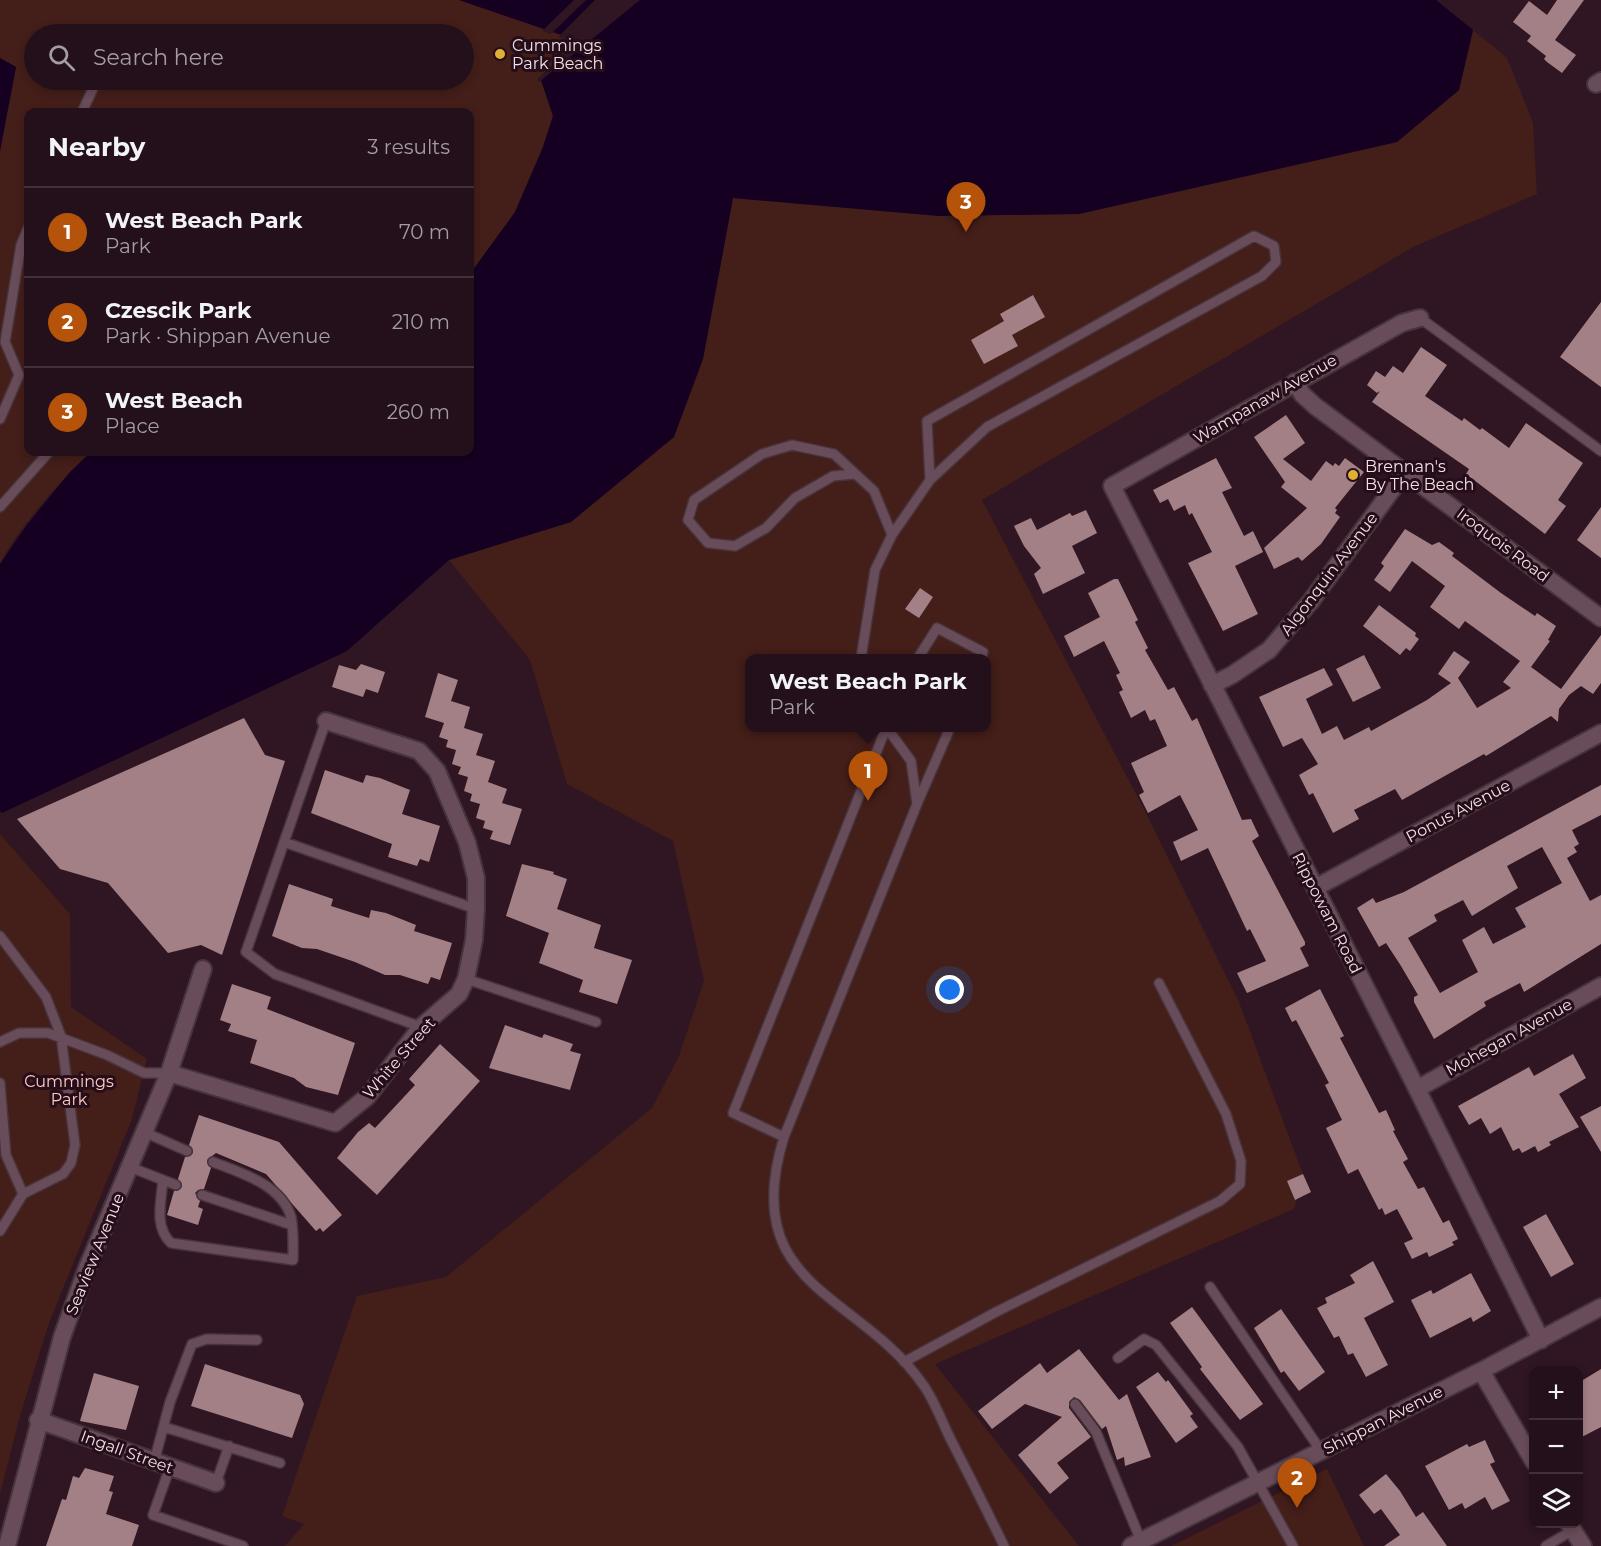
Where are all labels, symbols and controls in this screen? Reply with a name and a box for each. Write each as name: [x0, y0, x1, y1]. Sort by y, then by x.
search box: [24, 24, 474, 90]
place label: Cummings Park Beach: [512, 36, 603, 73]
icon: search: [45, 41, 78, 74]
text: Search here: [93, 44, 224, 71]
marker: Cummings Park Beach: [493, 47, 507, 61]
text: Nearby: [48, 131, 145, 163]
text: 3 results: [367, 135, 450, 159]
pin: 3: [946, 182, 986, 232]
text: West Beach Park: [105, 207, 302, 234]
text: 1: [64, 220, 71, 244]
text: 70 m: [399, 220, 450, 244]
text: Park: [105, 234, 151, 258]
text: Czescik Park: [105, 297, 251, 324]
text: 2: [62, 310, 73, 334]
text: 210 m: [392, 310, 450, 334]
text: Park · Shippan Avenue: [105, 324, 331, 348]
street label: Wampanaw Avenue: [1190, 350, 1340, 448]
text: West Beach: [105, 387, 243, 414]
text: 3: [62, 400, 73, 424]
text: 260 m: [387, 400, 450, 424]
text: Place: [105, 414, 160, 438]
place label: Brennan's By The Beach: [1365, 457, 1474, 494]
marker: Brennan's By The Beach: [1346, 468, 1360, 482]
street label: Iroquois Road: [1453, 504, 1553, 586]
street label: Algonquin Avenue: [1277, 509, 1381, 639]
popup: [745, 654, 991, 732]
text: West Beach Park: [769, 668, 967, 695]
text: Park: [769, 695, 815, 719]
pin: 1: [848, 752, 888, 801]
street label: Ponus Avenue: [1403, 776, 1513, 846]
street label: Rippowam Road: [1288, 849, 1366, 977]
your location: [935, 975, 964, 1004]
street label: Mohegan Avenue: [1442, 994, 1576, 1080]
street label: White Street: [359, 1013, 440, 1102]
park label: Cummings Park: [24, 1072, 114, 1109]
street label: Seaview Avenue: [62, 1190, 128, 1318]
map controls: [1529, 1366, 1583, 1528]
button: +: [1529, 1366, 1583, 1420]
street label: Shippan Avenue: [1320, 1382, 1446, 1458]
button: −: [1529, 1420, 1583, 1474]
street label: Ingall Street: [78, 1426, 176, 1478]
pin: 2: [1278, 1458, 1316, 1508]
button: layers: [1529, 1474, 1583, 1528]

